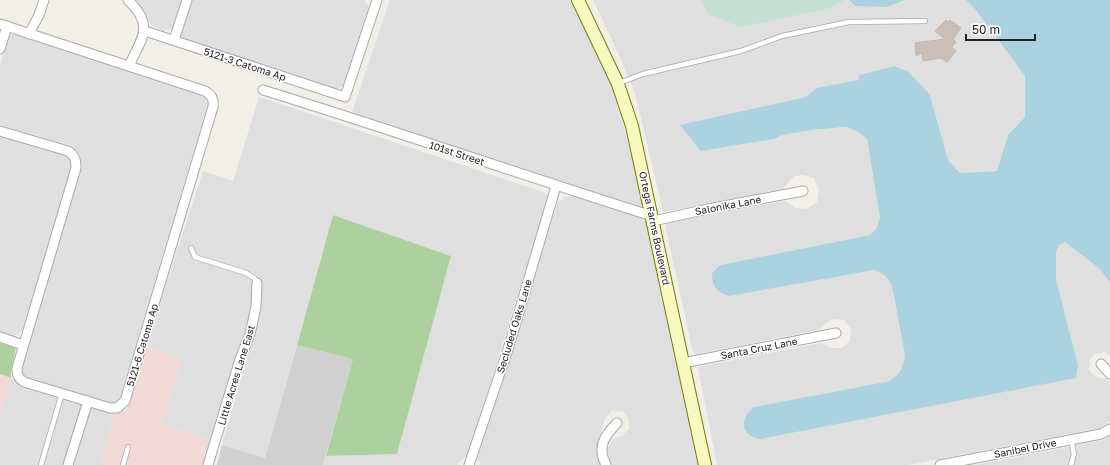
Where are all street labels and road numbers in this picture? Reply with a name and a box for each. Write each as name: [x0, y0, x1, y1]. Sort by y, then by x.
street label: 5121-3 Catoma Ap: [202, 45, 288, 83]
street label: 101st Street: [428, 138, 486, 168]
street label: Ortega Farms Boulevard: [637, 170, 673, 286]
street label: Salonika Lane: [694, 193, 762, 217]
street label: Secluded Oaks Lane: [494, 277, 534, 374]
street label: 5121-6 Catoma Ap: [124, 302, 160, 388]
street label: Little Acres Lane East: [215, 324, 257, 426]
street label: Santa Cruz Lane: [720, 335, 799, 361]
street label: Sanibel Drive: [993, 436, 1057, 460]

